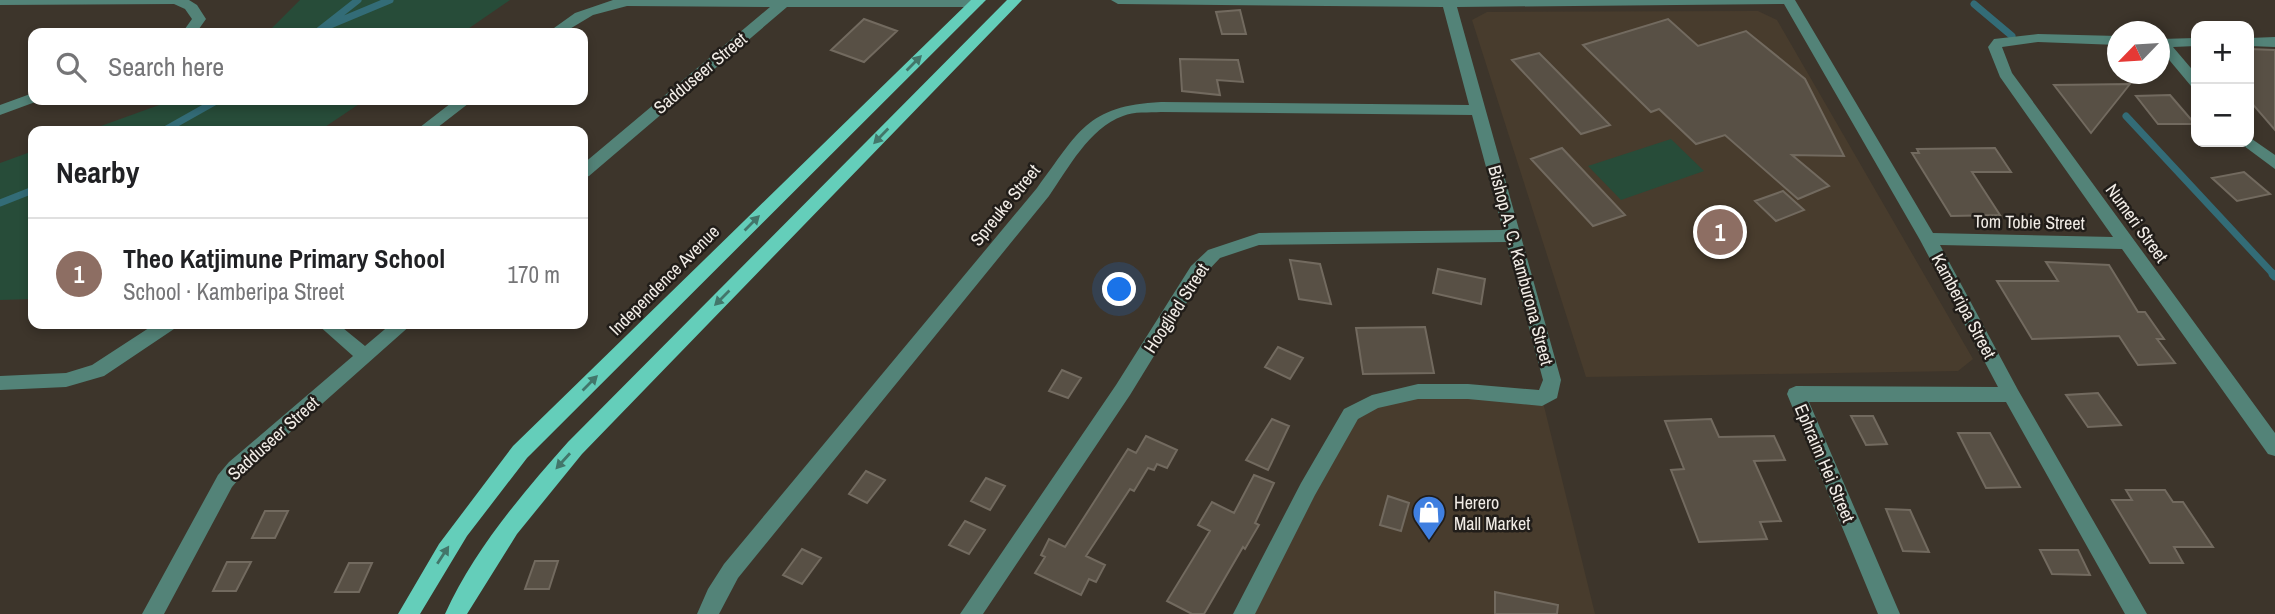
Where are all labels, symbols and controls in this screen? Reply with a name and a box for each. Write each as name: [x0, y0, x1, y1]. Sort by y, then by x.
north arrow: [2107, 21, 2170, 84]
map controls: [2191, 21, 2254, 147]
button: +: [2191, 21, 2254, 84]
street label: Sadduseer Street: [648, 26, 752, 120]
search box: [28, 28, 588, 105]
icon: search: [52, 48, 90, 86]
text: Search here: [108, 49, 224, 84]
one-way arrow: [906, 55, 923, 72]
button: −: [2191, 84, 2254, 147]
one-way arrow: [874, 127, 890, 144]
text: Nearby: [56, 152, 139, 192]
street label: Spreuke Street: [964, 159, 1046, 251]
street label: Bishop A. C. Kamburona Street: [1482, 162, 1560, 368]
street label: Numeri Street: [2100, 178, 2174, 268]
pin: 1: [1697, 206, 1743, 258]
street label: Tom Tobie Street: [1973, 209, 2085, 235]
one-way arrow: [744, 214, 761, 231]
street label: Independence Avenue: [603, 219, 725, 341]
text: Theo Katjimune Primary School: [123, 241, 445, 276]
street label: Kamberipa Street: [1926, 249, 2002, 363]
street label: Hooglied Street: [1138, 258, 1214, 358]
text: 1: [74, 259, 84, 290]
text: 170 m: [508, 259, 560, 290]
your location: [1102, 272, 1136, 306]
text: School · Kamberipa Street: [123, 276, 344, 307]
one-way arrow: [713, 290, 730, 307]
one-way arrow: [582, 374, 599, 391]
street label: Sadduseer Street: [222, 390, 324, 486]
street label: Ephraim Hei Street: [1789, 400, 1861, 526]
one-way arrow: [555, 452, 571, 470]
place label: Herero Mall Market: [1454, 490, 1530, 536]
shop icon: Herero Mall Market: [1410, 493, 1448, 542]
one-way arrow: [437, 545, 450, 565]

